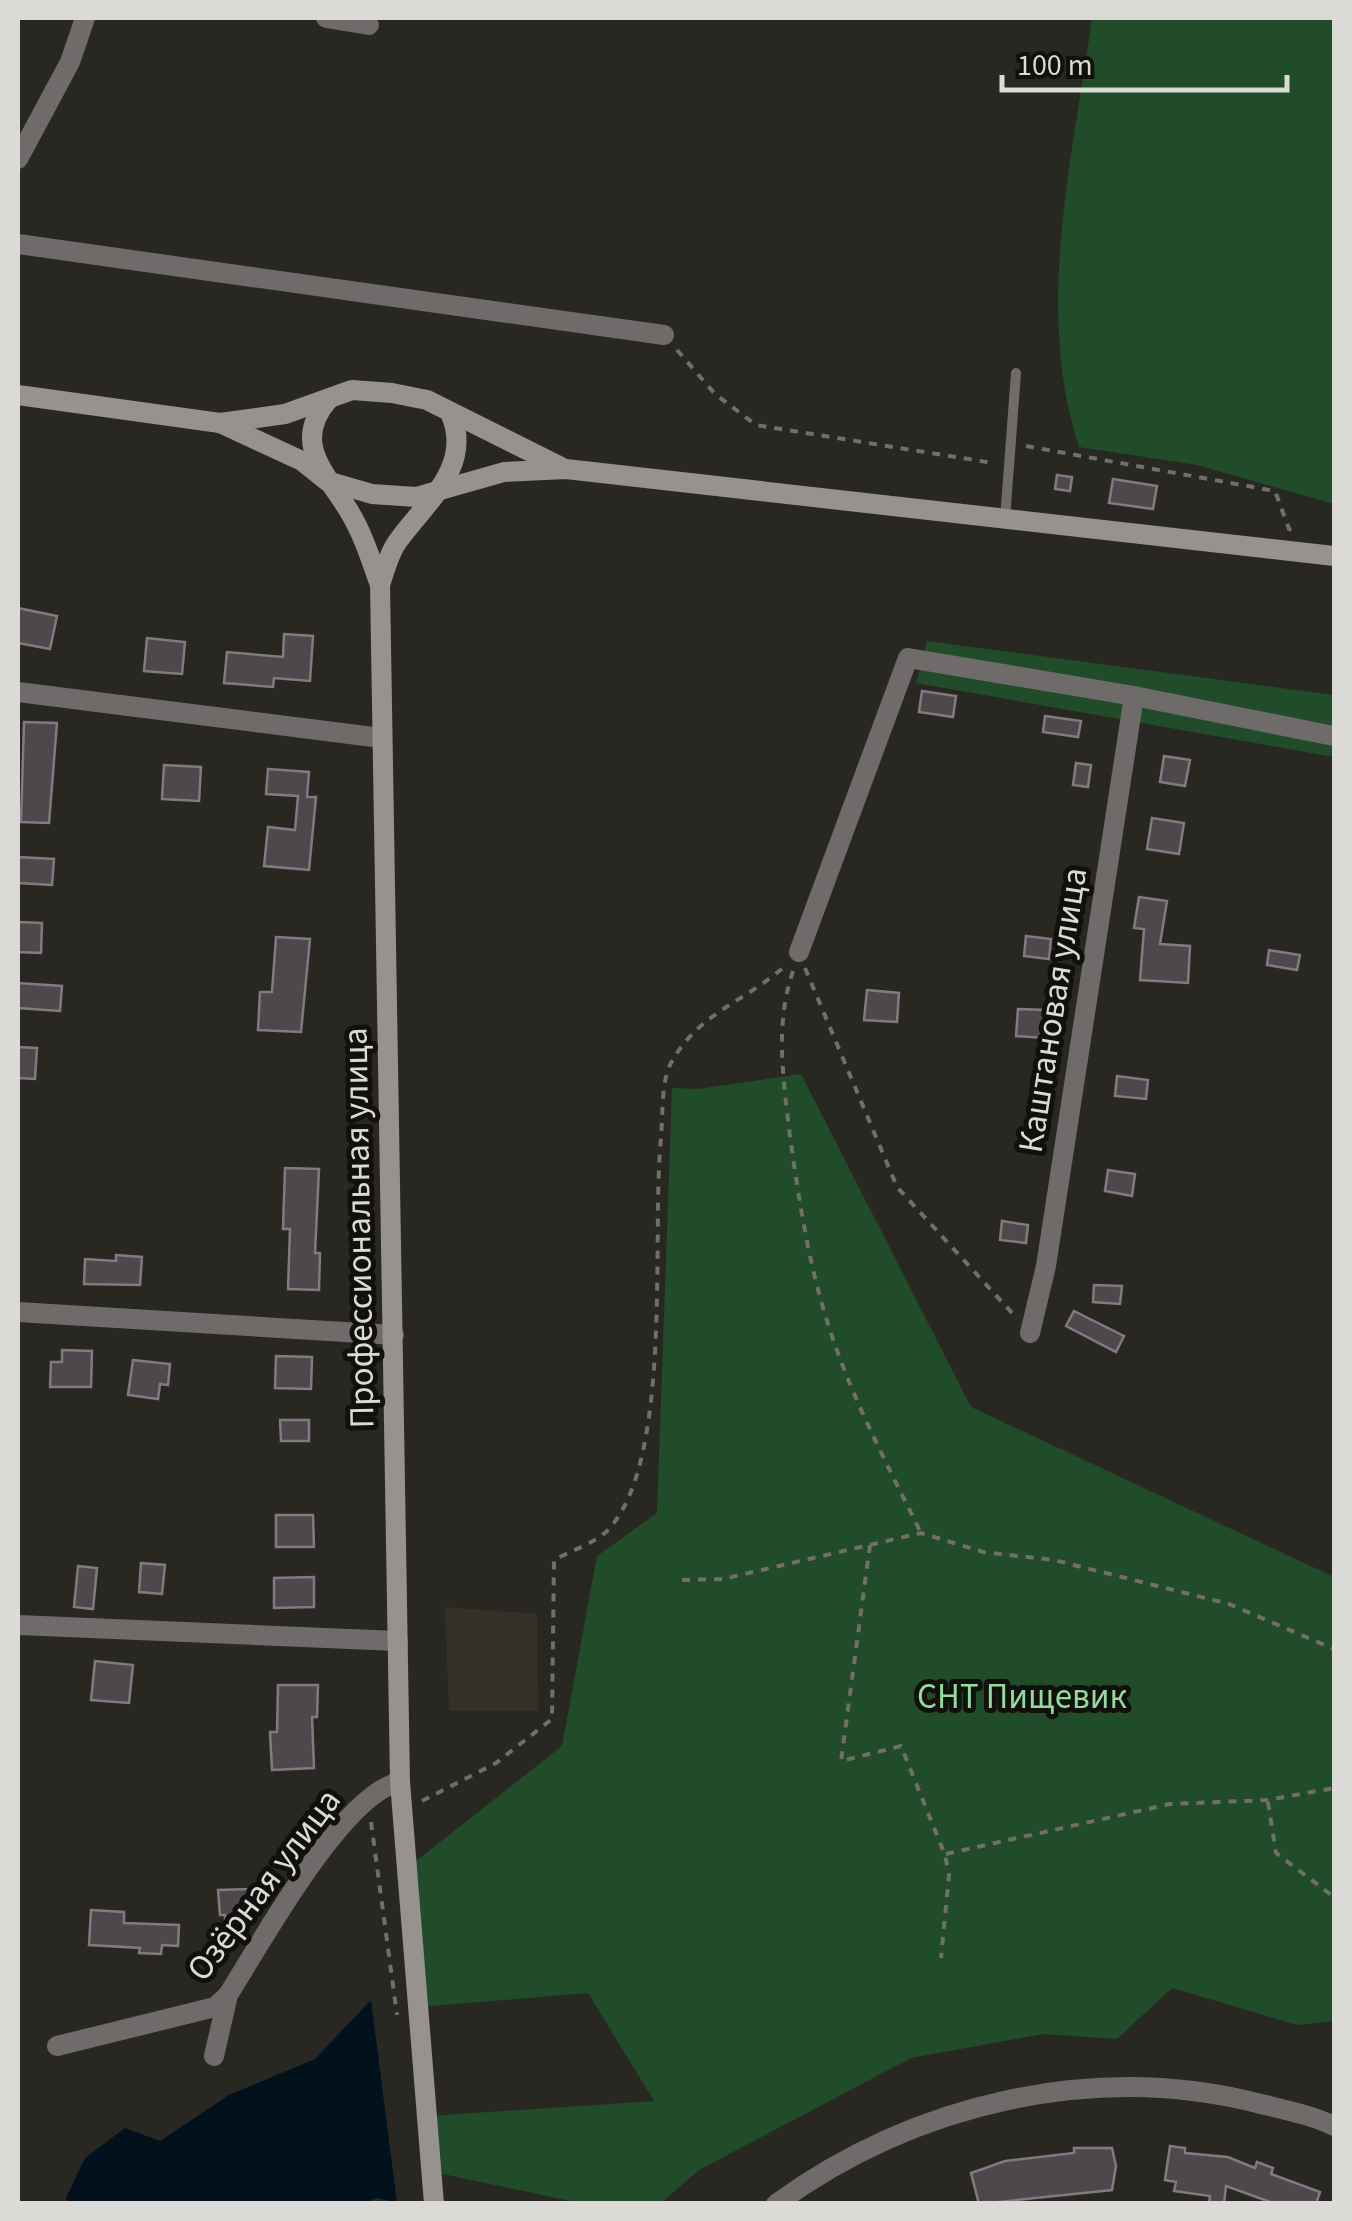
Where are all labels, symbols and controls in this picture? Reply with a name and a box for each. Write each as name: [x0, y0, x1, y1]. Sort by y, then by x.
scale bar: [1002, 30, 1287, 92]
text: 100 m: [1017, 44, 1093, 87]
street label: Каштановая улица: [1006, 864, 1100, 1156]
street label: Профессиональная улица: [331, 1027, 387, 1429]
park label: СНТ Пищевик: [917, 1672, 1128, 1722]
street label: Озёрная улица: [175, 1778, 353, 1992]

